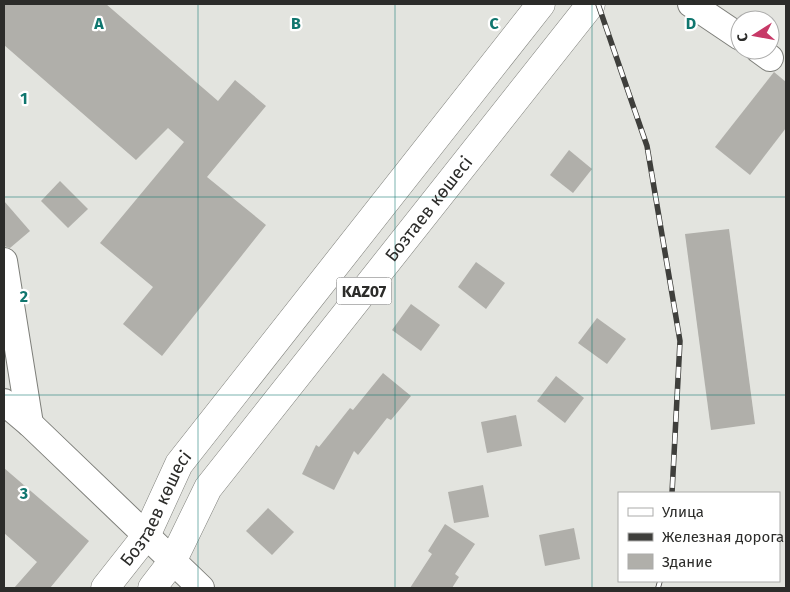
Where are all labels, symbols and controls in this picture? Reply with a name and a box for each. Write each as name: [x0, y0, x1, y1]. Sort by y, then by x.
north arrow: [730, 10, 780, 60]
text: A: [93, 14, 104, 33]
text: B: [291, 14, 301, 33]
text: C: [489, 14, 499, 33]
text: D: [686, 14, 696, 33]
text: С: [734, 32, 752, 43]
text: 1: [20, 89, 28, 108]
street label: Бозтаев көшесі: [380, 152, 477, 266]
road number: KAZ07: [336, 278, 392, 304]
text: 2: [20, 287, 28, 306]
street label: Бозтаев көшесі: [115, 446, 196, 571]
text: 3: [19, 484, 28, 503]
legend: [618, 492, 780, 582]
text: Улица: [662, 503, 704, 521]
text: Железная дорога: [662, 528, 784, 546]
text: Здание: [662, 553, 712, 571]

